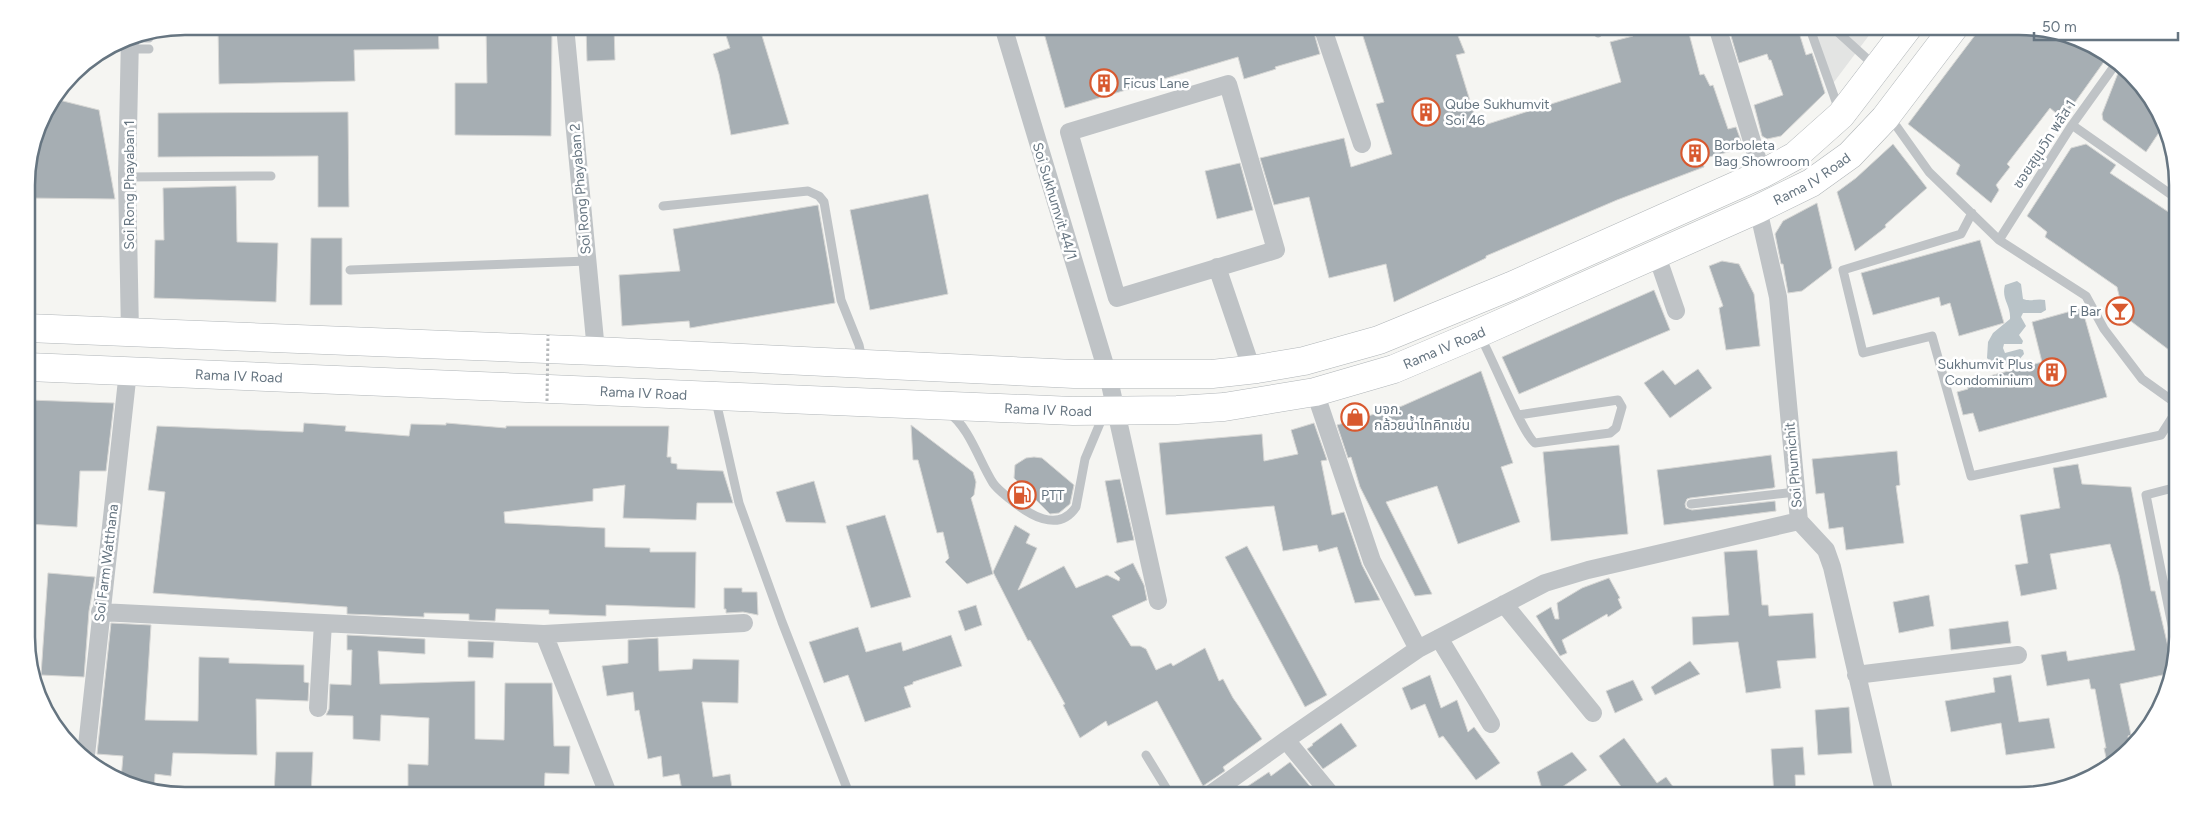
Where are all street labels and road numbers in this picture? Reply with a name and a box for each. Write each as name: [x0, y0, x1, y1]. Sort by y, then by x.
street label: ซอยสุขุมวิท พลัส 1: [2009, 97, 2079, 192]
street label: Soi Rong Phayaban 1: [121, 120, 138, 250]
street label: Soi Rong Phayaban 2: [566, 123, 595, 255]
street label: Soi Sukhumvit 44/1: [1029, 140, 1080, 262]
street label: Rama IV Road: [1771, 149, 1854, 209]
street label: Rama IV Road: [1401, 323, 1488, 373]
street label: Rama IV Road: [195, 366, 283, 387]
street label: Rama IV Road: [599, 383, 688, 404]
street label: Rama IV Road: [1004, 400, 1092, 420]
street label: Soi Phumichit: [1781, 421, 1806, 509]
street label: Soi Farm Watthana: [91, 503, 122, 623]

